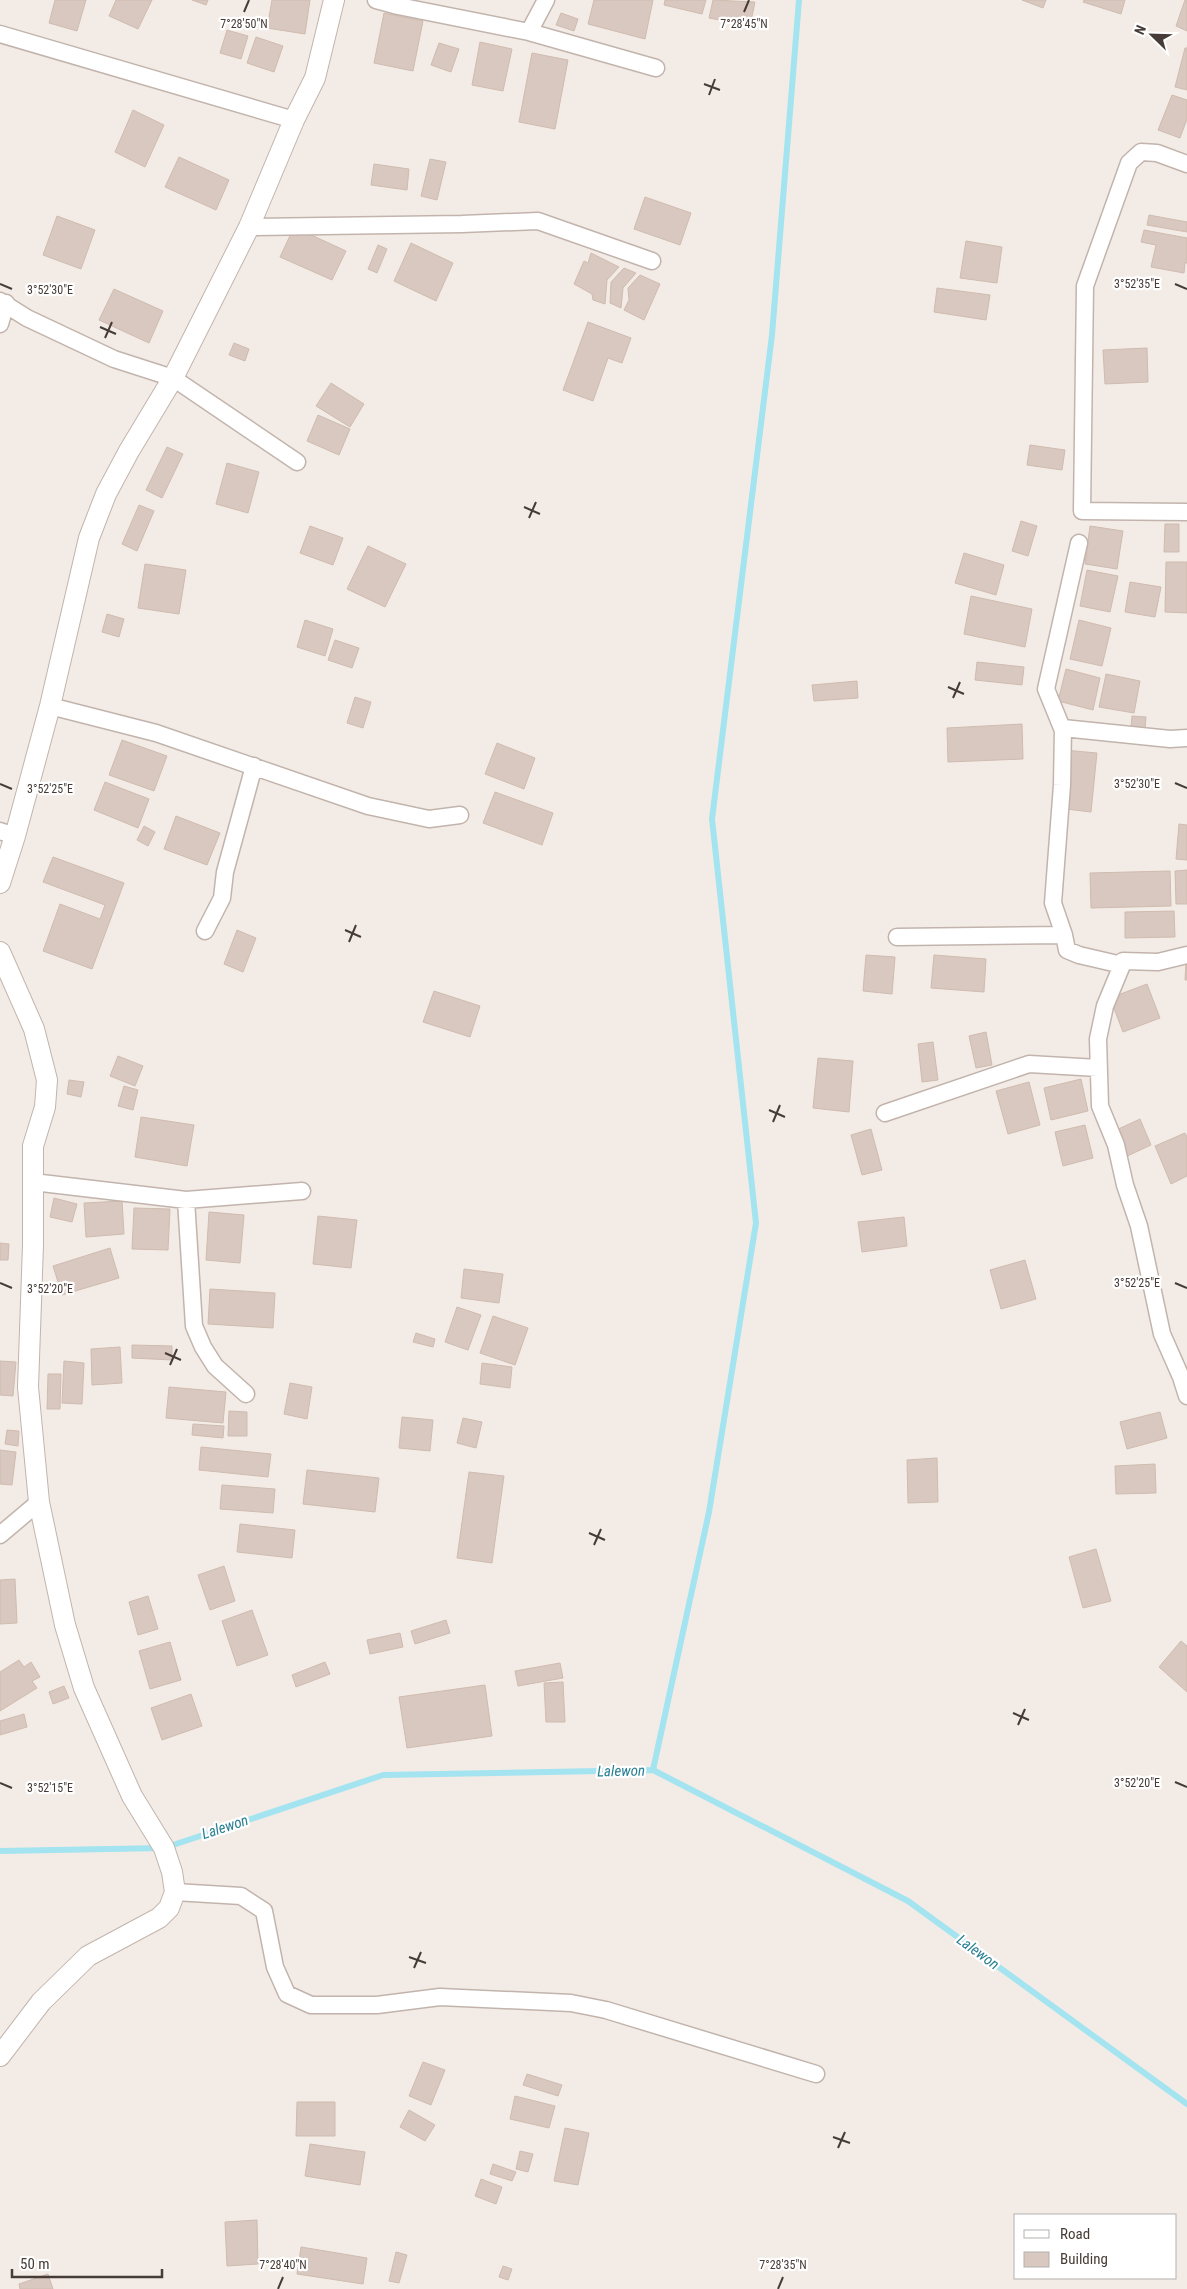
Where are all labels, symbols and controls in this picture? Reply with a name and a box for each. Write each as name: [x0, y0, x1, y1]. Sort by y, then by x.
north arrow: [1127, 10, 1177, 60]
text: 7°28'50"N: [220, 17, 268, 31]
text: 7°28'45"N: [720, 17, 768, 31]
text: N: [1131, 23, 1149, 37]
text: 3°52'35"E: [1114, 277, 1160, 291]
text: 3°52'30"E: [27, 283, 73, 297]
text: 3°52'30"E: [1114, 777, 1160, 791]
text: 3°52'25"E: [27, 782, 73, 796]
text: 3°52'25"E: [1114, 1276, 1160, 1290]
text: 3°52'20"E: [27, 1282, 73, 1296]
water label: Lalewon: [597, 1762, 645, 1780]
text: 3°52'20"E: [1114, 1776, 1160, 1790]
text: 3°52'15"E: [27, 1781, 73, 1795]
water label: Lalewon: [199, 1811, 251, 1843]
water label: Lalewon: [953, 1931, 1003, 1973]
legend: [1014, 2214, 1177, 2279]
text: Road: [1060, 2225, 1090, 2243]
scale bar: [12, 2246, 162, 2278]
text: Building: [1060, 2250, 1108, 2268]
text: 50 m: [20, 2255, 50, 2273]
text: 7°28'40"N: [259, 2258, 307, 2272]
text: 7°28'35"N: [759, 2258, 807, 2272]

